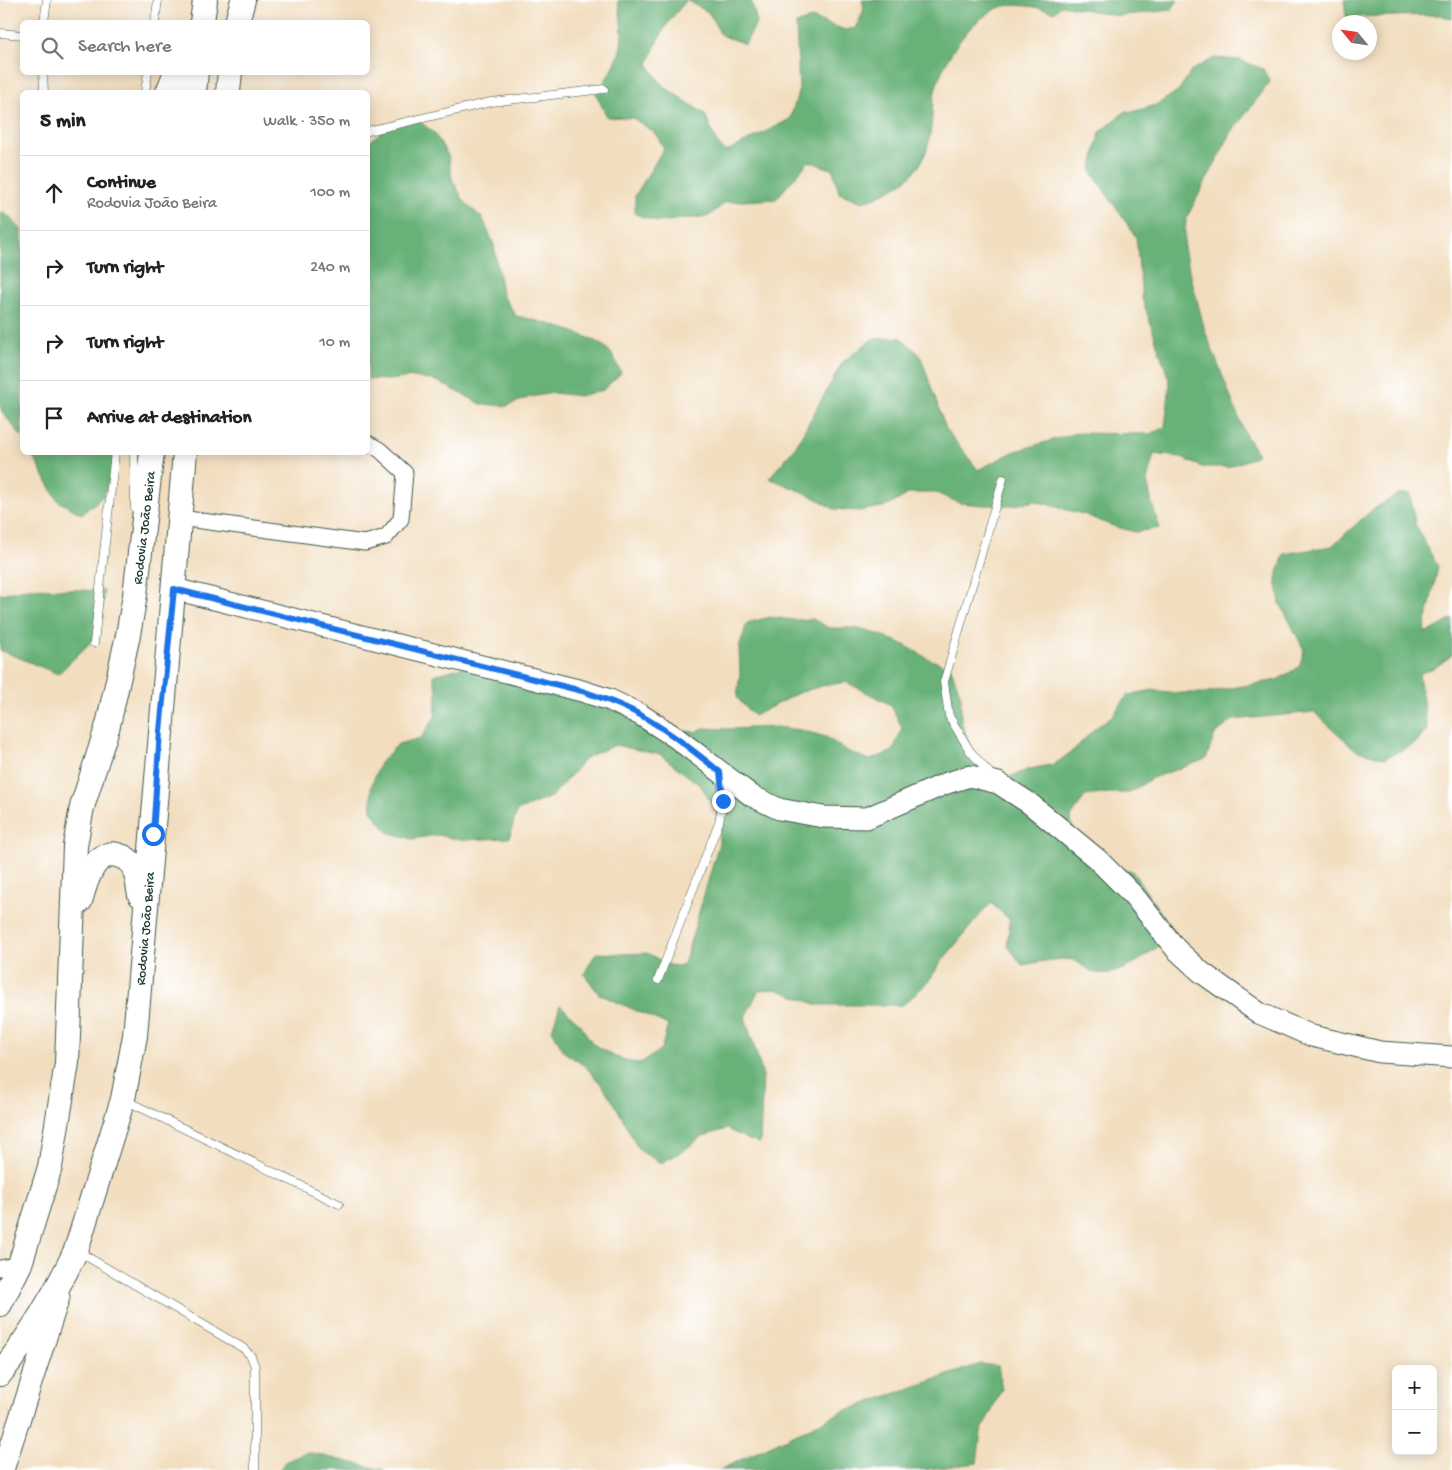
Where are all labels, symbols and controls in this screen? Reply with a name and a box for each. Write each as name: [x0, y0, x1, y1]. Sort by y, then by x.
north arrow: [1332, 15, 1377, 60]
search box: [20, 20, 370, 75]
icon: search: [38, 34, 66, 62]
text: Search here: [78, 36, 172, 59]
text: 5 min: [40, 110, 85, 135]
text: Walk · 350 m: [263, 113, 350, 132]
text: Continue: [87, 172, 156, 195]
icon: ahead: [40, 179, 68, 207]
text: 100 m: [310, 184, 350, 203]
text: Rodovia João Beira: [87, 195, 217, 214]
icon: right: [40, 254, 68, 282]
text: Turn right: [87, 257, 163, 280]
text: 240 m: [310, 259, 350, 278]
icon: right: [40, 329, 68, 357]
text: Turn right: [87, 332, 163, 355]
text: 10 m: [319, 334, 350, 353]
icon: arrive: [40, 404, 68, 432]
text: Arrive at destination: [87, 407, 251, 430]
street label: Rodovia João Beira: [130, 469, 161, 585]
route end: [712, 790, 735, 813]
route start: [142, 823, 165, 846]
street label: Rodovia João Beira: [133, 870, 160, 986]
map controls: [1392, 1365, 1437, 1455]
button: +: [1392, 1365, 1437, 1410]
button: −: [1392, 1410, 1437, 1455]

